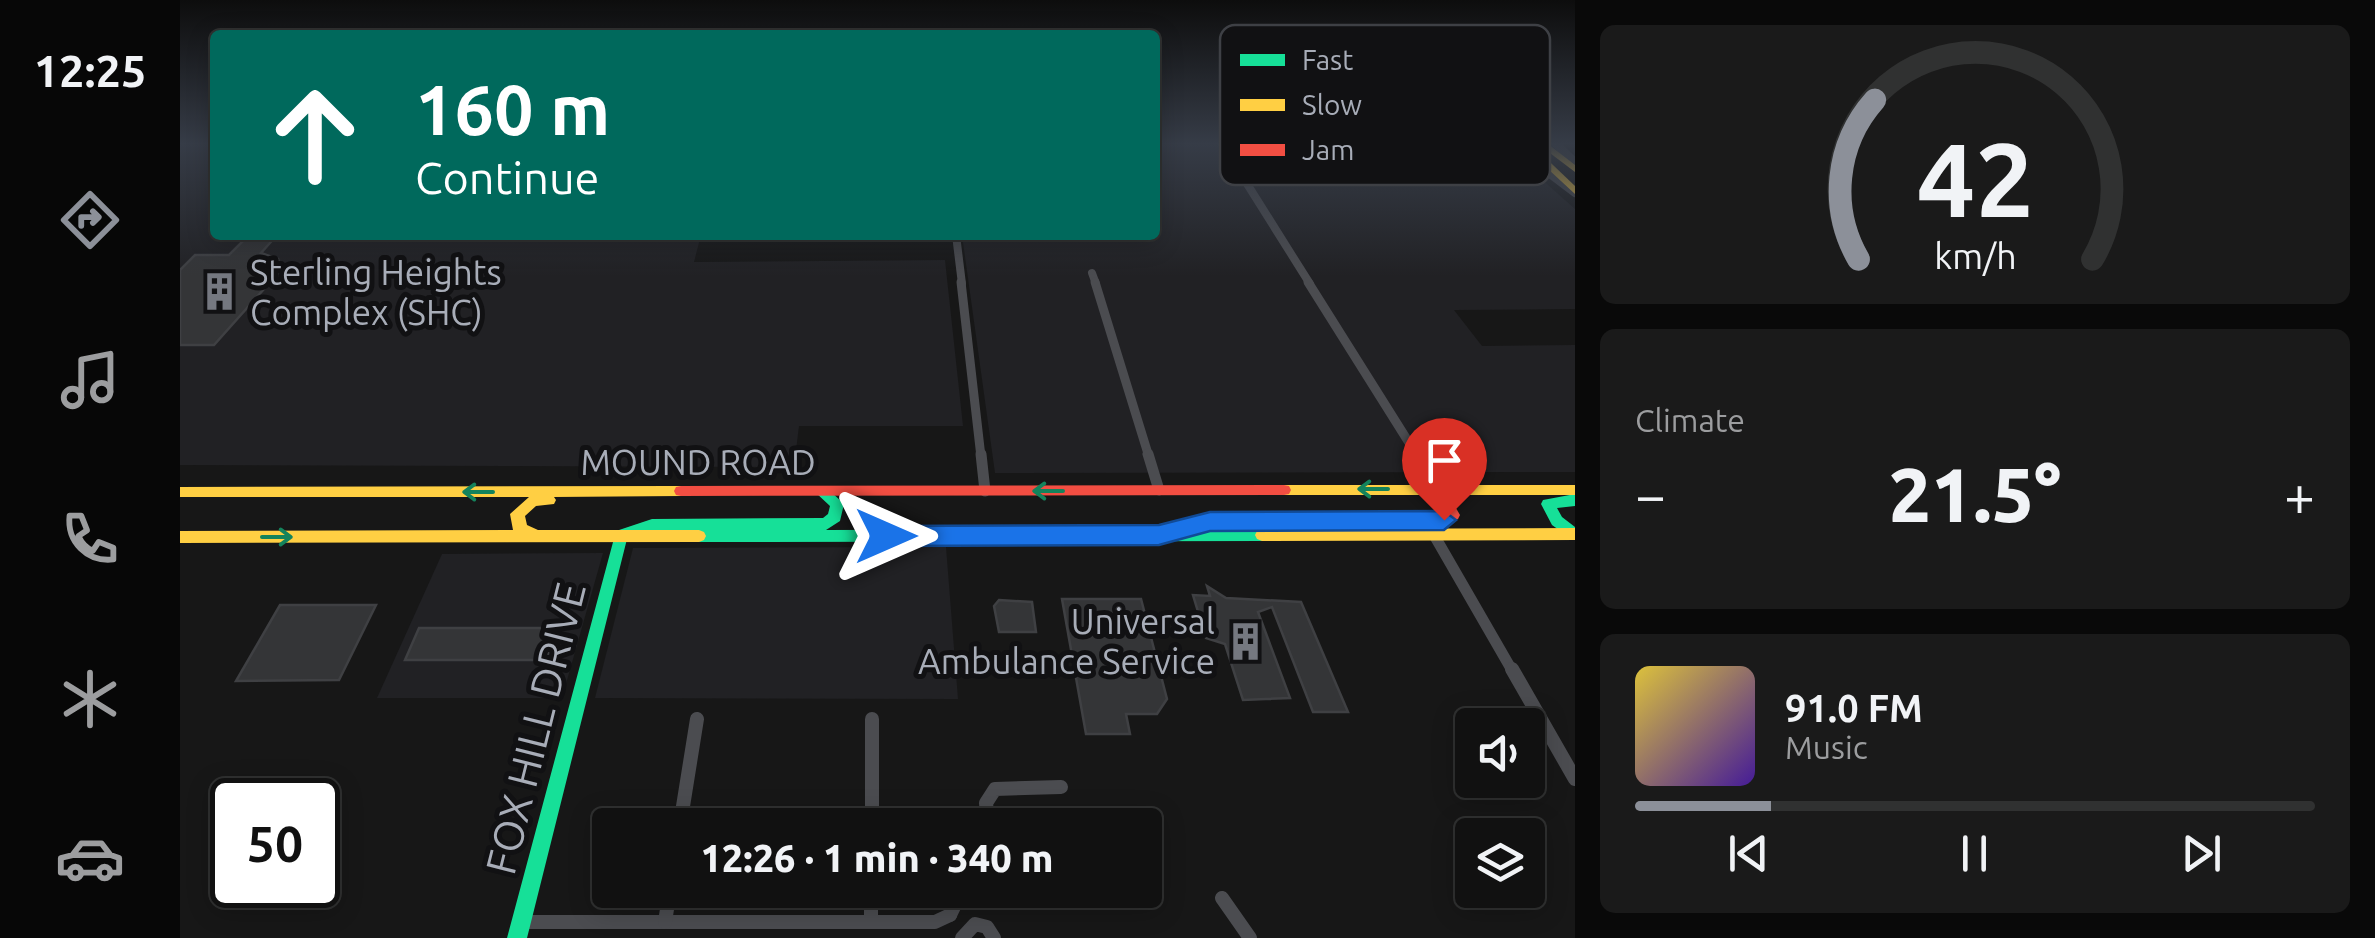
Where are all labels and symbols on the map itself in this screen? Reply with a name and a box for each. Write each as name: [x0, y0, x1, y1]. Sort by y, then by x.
legend: [1220, 25, 1550, 185]
text: Fast: [1302, 44, 1353, 75]
text: Slow: [1302, 89, 1362, 120]
text: Jam: [1302, 134, 1354, 165]
place label: Sterling Heights Complex (SHC): [250, 252, 502, 332]
building icon: Sterling Heights Complex (SHC): [199, 271, 241, 313]
pin: [1402, 418, 1487, 521]
street label: MOUND ROAD: [580, 442, 816, 482]
one-way arrow: [1357, 479, 1389, 498]
one-way arrow: [462, 482, 494, 502]
one-way arrow: [1032, 482, 1064, 500]
position arrow: [834, 484, 938, 588]
one-way arrow: [260, 528, 293, 546]
street label: FOX HILL DRIVE: [476, 577, 594, 879]
place label: Universal Ambulance Service: [918, 601, 1215, 681]
building icon: Universal Ambulance Service: [1224, 620, 1266, 662]
speed limit sign: 50: [210, 778, 340, 908]

